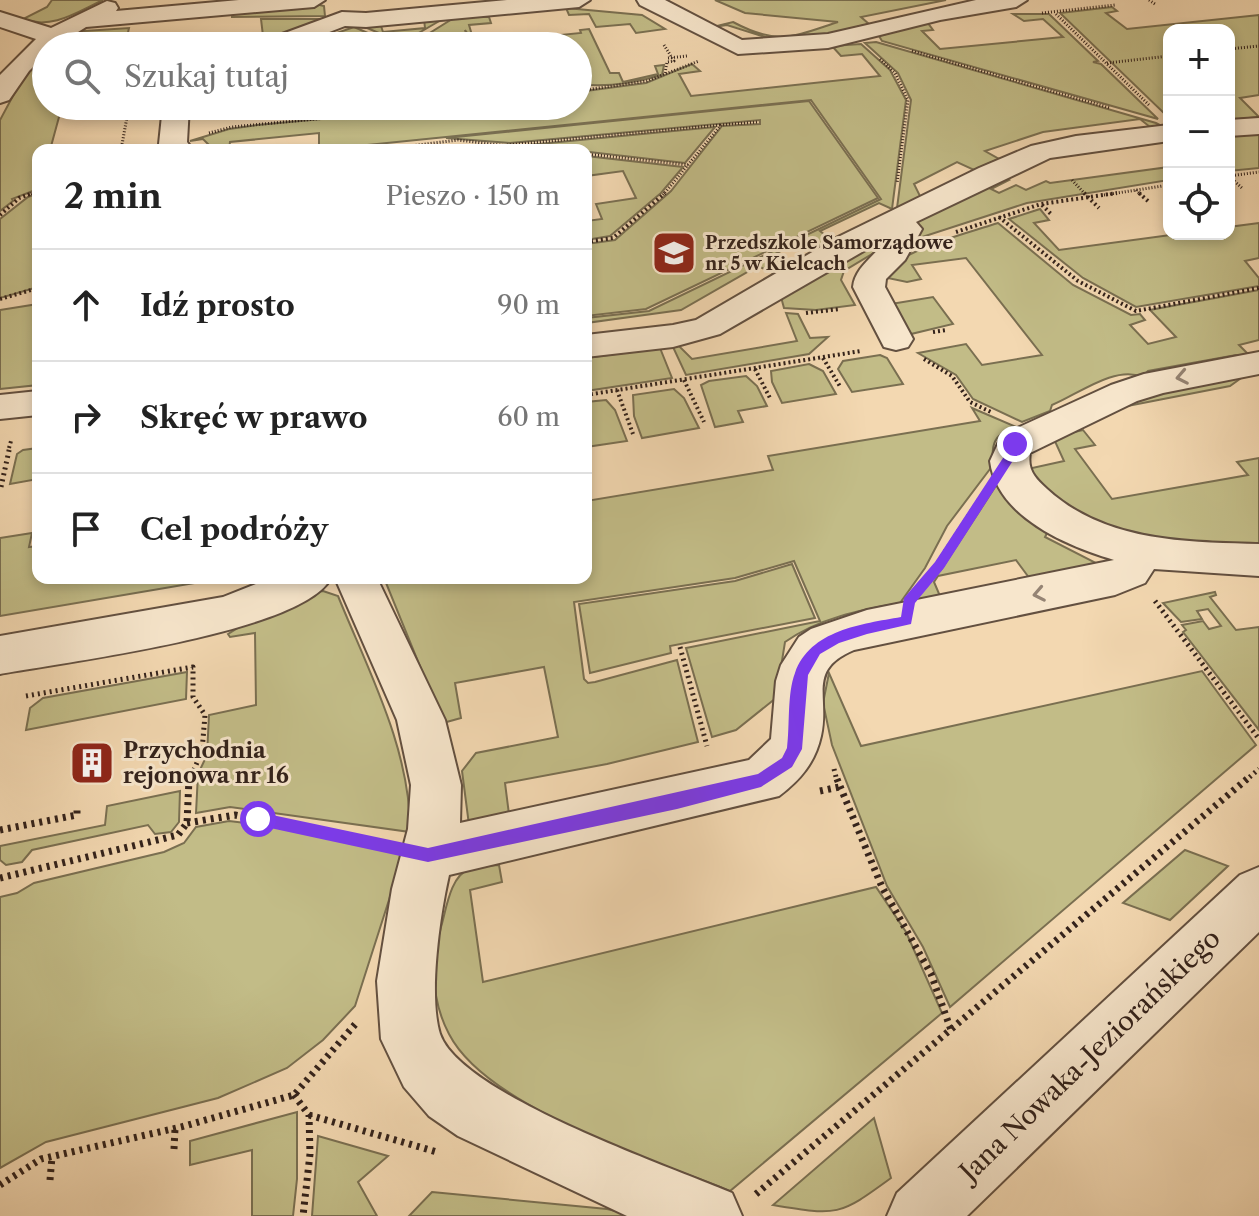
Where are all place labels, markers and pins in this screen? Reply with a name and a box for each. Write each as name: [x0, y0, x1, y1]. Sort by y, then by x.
school or university icon: Przedszkole Samorządowe nr 5 w Kielcach: [650, 229, 698, 277]
place label: Przedszkole Samorządowe nr 5 w Kielcach: [705, 232, 953, 275]
place label: Przychodnia rejonowa nr 16: [123, 737, 289, 789]
building icon: Przychodnia rejonowa nr 16: [68, 739, 116, 787]

